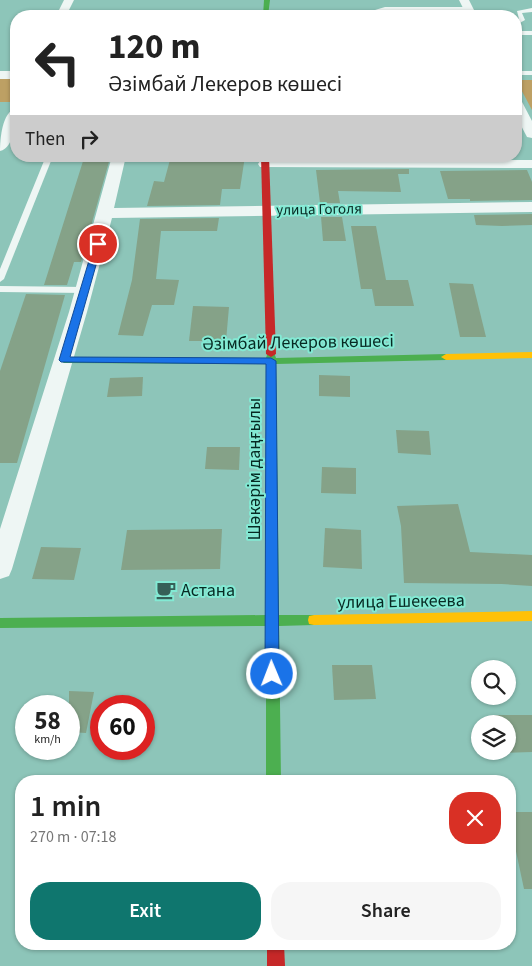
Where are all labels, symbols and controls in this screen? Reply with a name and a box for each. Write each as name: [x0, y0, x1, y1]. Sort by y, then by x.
text: 120 m: [108, 22, 200, 72]
icon: left: [25, 30, 90, 95]
text: Әзімбай Лекеров көшесі: [108, 68, 342, 100]
icon: right: [75, 125, 103, 153]
text: Then: [25, 126, 65, 153]
street label: улица Гоголя: [276, 198, 362, 221]
pin: [77, 223, 119, 265]
icon: arrive: [84, 230, 112, 258]
street label: Әзімбай Лекеров көшесі: [202, 328, 394, 357]
street label: Шәкәрім даңғылы: [242, 398, 267, 540]
place label: Астана: [181, 578, 235, 603]
cafe icon: Астана: [155, 579, 177, 601]
street label: улица Ешекеева: [337, 588, 465, 615]
position arrow: [245, 647, 297, 699]
map controls: [471, 660, 516, 760]
button: search: [471, 660, 516, 705]
speed limit sign: 60: [90, 695, 155, 760]
text: 58: [34, 703, 61, 739]
button: layers: [471, 715, 516, 760]
text: km/h: [34, 731, 61, 748]
text: 1 min: [30, 785, 101, 828]
button: close: [449, 792, 501, 844]
text: 270 m · 07:18: [30, 826, 117, 848]
button: Exit: [30, 882, 261, 940]
button: Share: [271, 882, 501, 940]

